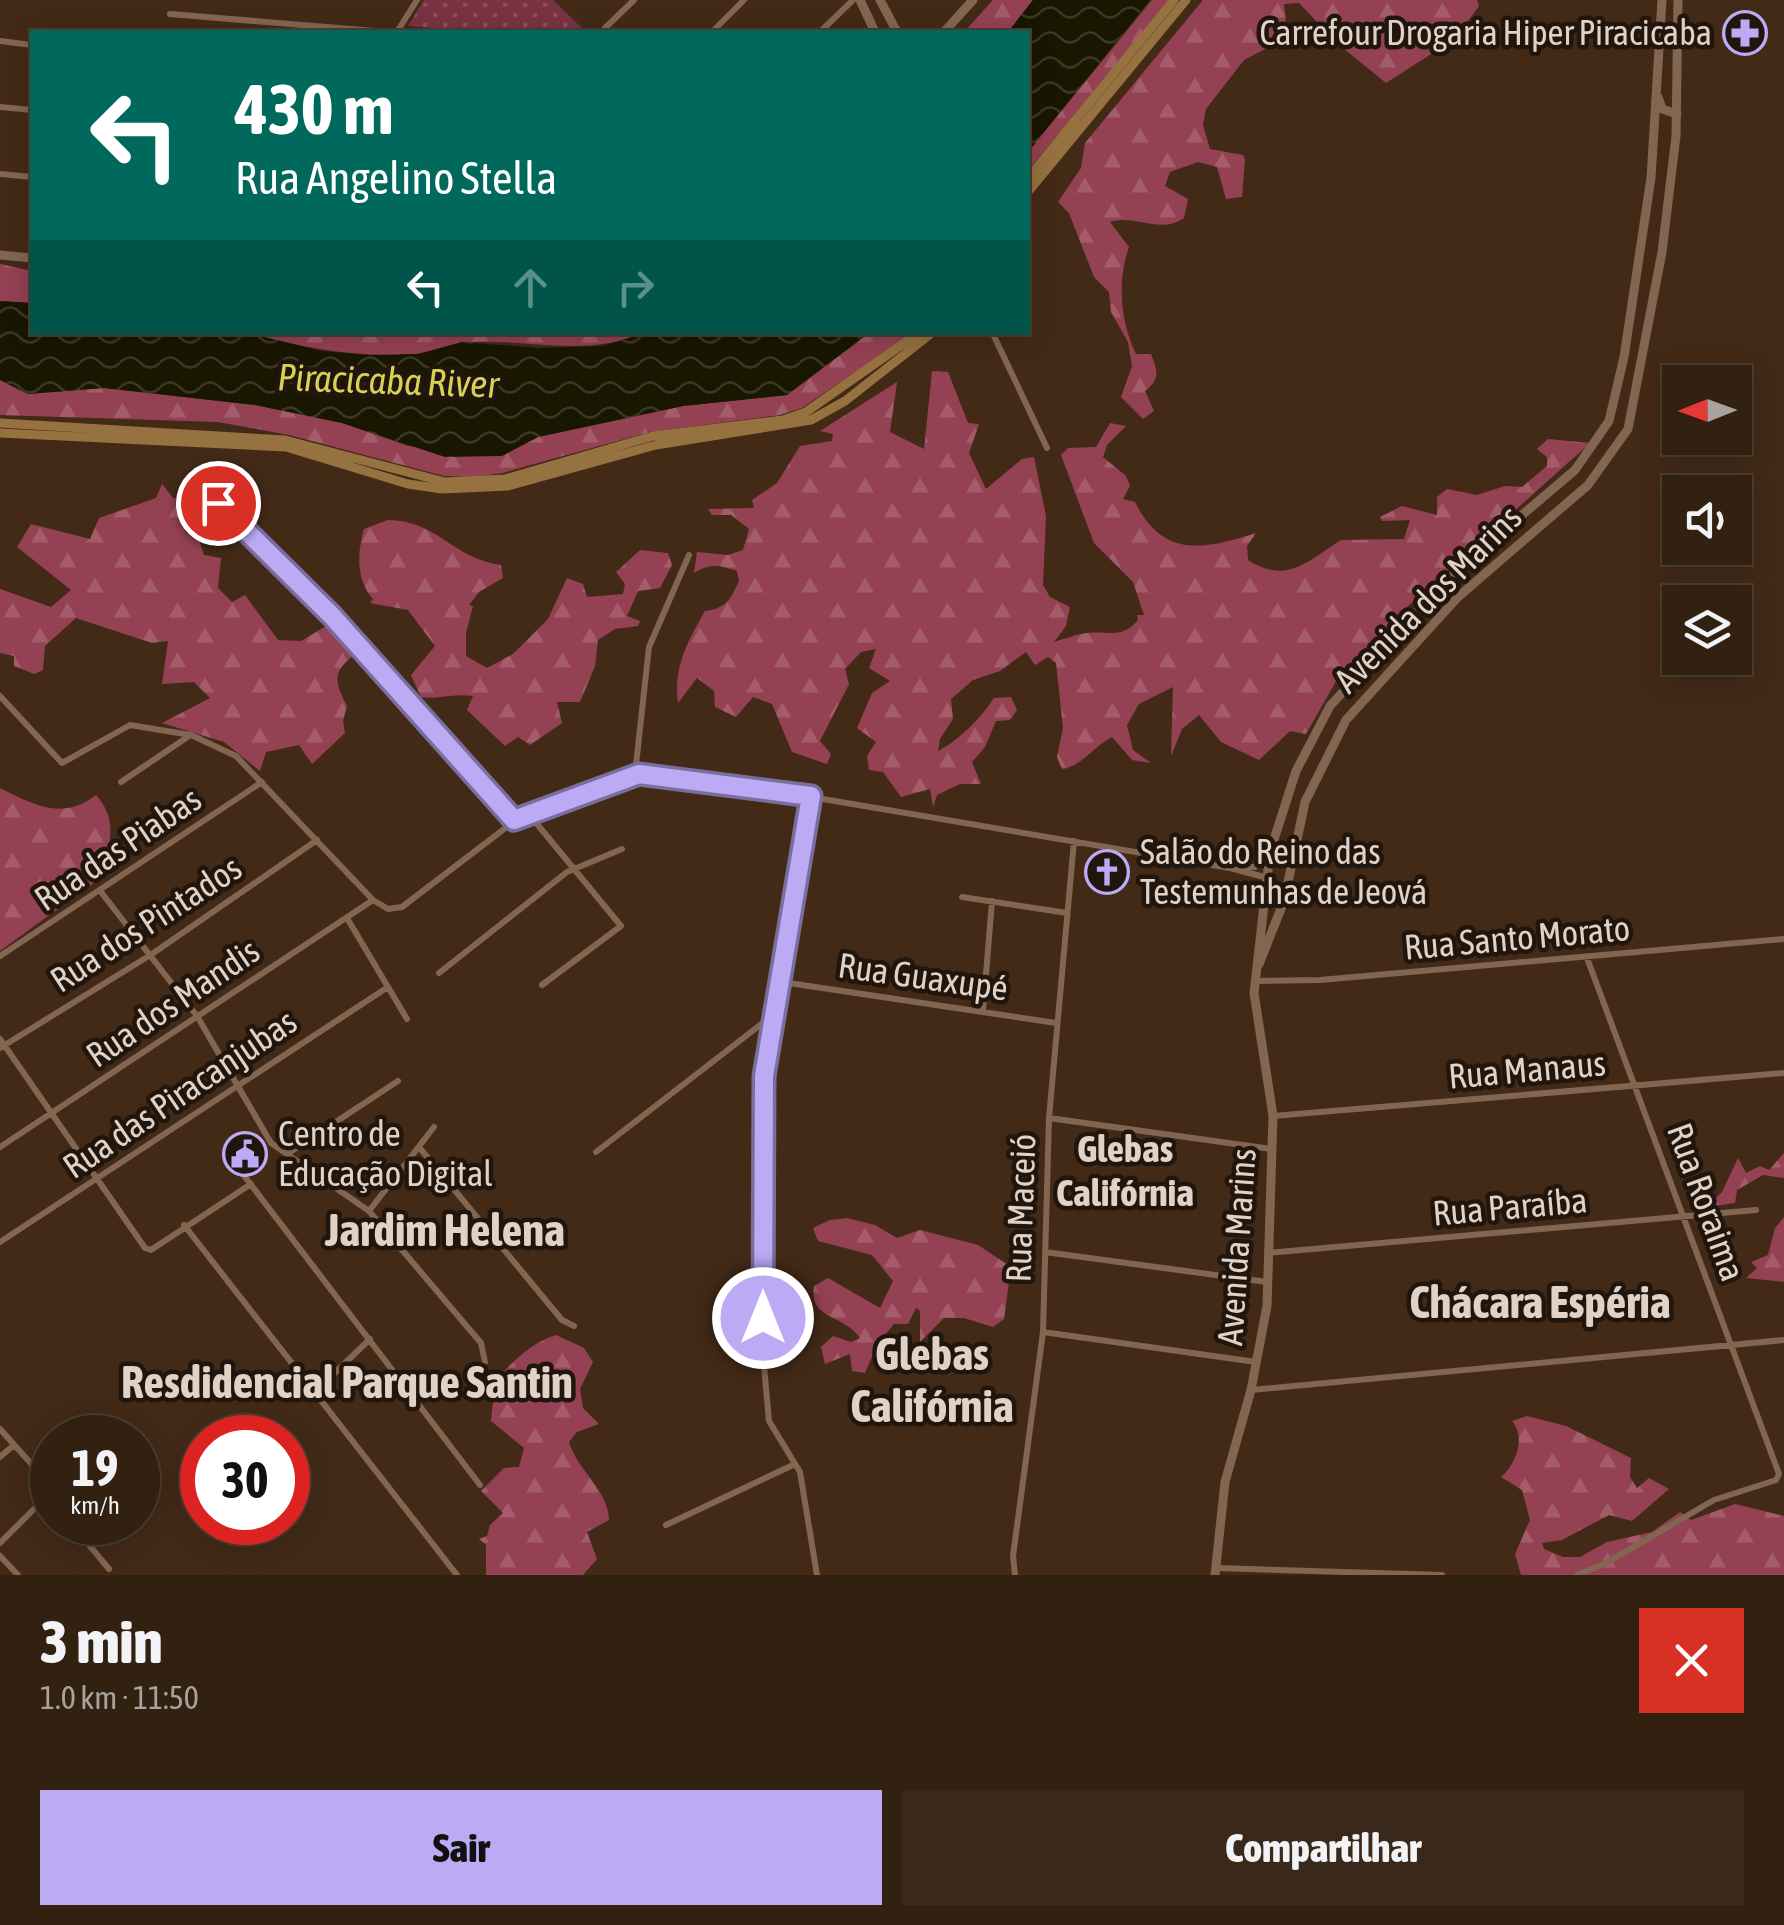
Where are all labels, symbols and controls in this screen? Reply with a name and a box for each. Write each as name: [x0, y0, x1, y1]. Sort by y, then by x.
pharmacy icon: Carrefour Drogaria Hiper Piracicaba: [1722, 10, 1768, 56]
place label: Carrefour Drogaria Hiper Piracicaba: [1259, 12, 1712, 52]
text: 430 m: [235, 69, 394, 149]
icon: left: [70, 70, 200, 200]
text: Rua Angelino Stella: [235, 152, 557, 204]
icon: left: [398, 260, 453, 315]
icon: ahead: [503, 260, 558, 315]
icon: right: [608, 260, 663, 315]
water label: Piracicaba River: [277, 355, 501, 406]
north arrow: [1662, 365, 1752, 455]
map controls: [1662, 365, 1752, 675]
pin: [176, 461, 261, 546]
button: sound: [1662, 475, 1752, 565]
icon: arrive: [191, 476, 246, 531]
street label: Avenida dos Marins: [1326, 497, 1529, 700]
button: layers: [1662, 585, 1752, 675]
street label: Rua das Piabas: [27, 778, 208, 918]
place label: Salão do Reino das Testemunhas de Jeová: [1140, 831, 1427, 911]
street label: Rua dos Pintados: [43, 847, 248, 1000]
church icon: Salão do Reino das Testemunhas de Jeová: [1084, 849, 1130, 895]
street label: Rua Santo Morato: [1402, 907, 1631, 967]
street label: Rua dos Mandis: [79, 930, 266, 1074]
street label: Rua Guaxupé: [836, 944, 1010, 1008]
street label: Rua das Piracanjubas: [55, 1000, 303, 1186]
street label: Rua Manaus: [1447, 1042, 1607, 1096]
place label: Centro de Educação Digital: [278, 1113, 492, 1193]
street label: Rua Roraima: [1660, 1117, 1754, 1286]
district label: Glebas Califórnia: [1056, 1127, 1194, 1214]
public building icon: Centro de Educação Digital: [222, 1131, 268, 1177]
street label: Rua Maceió: [997, 1133, 1043, 1283]
street label: Avenida Marins: [1209, 1147, 1263, 1347]
street label: Rua Paraíba: [1431, 1179, 1589, 1233]
district label: Jardim Helena: [324, 1204, 565, 1256]
position arrow: [711, 1266, 815, 1370]
district label: Chácara Espéria: [1409, 1276, 1671, 1328]
district label: Glebas Califórnia: [850, 1328, 1014, 1432]
district label: Resdidencial Parque Santin: [121, 1356, 573, 1408]
speed limit sign: 30: [180, 1415, 310, 1545]
text: 19: [71, 1439, 118, 1497]
text: km/h: [70, 1491, 120, 1519]
text: 3 min: [40, 1607, 163, 1676]
button: close: [1639, 1608, 1744, 1713]
text: 1.0 km · 11:50: [40, 1679, 199, 1716]
button: Sair: [40, 1790, 882, 1905]
button: Compartilhar: [902, 1790, 1744, 1905]

